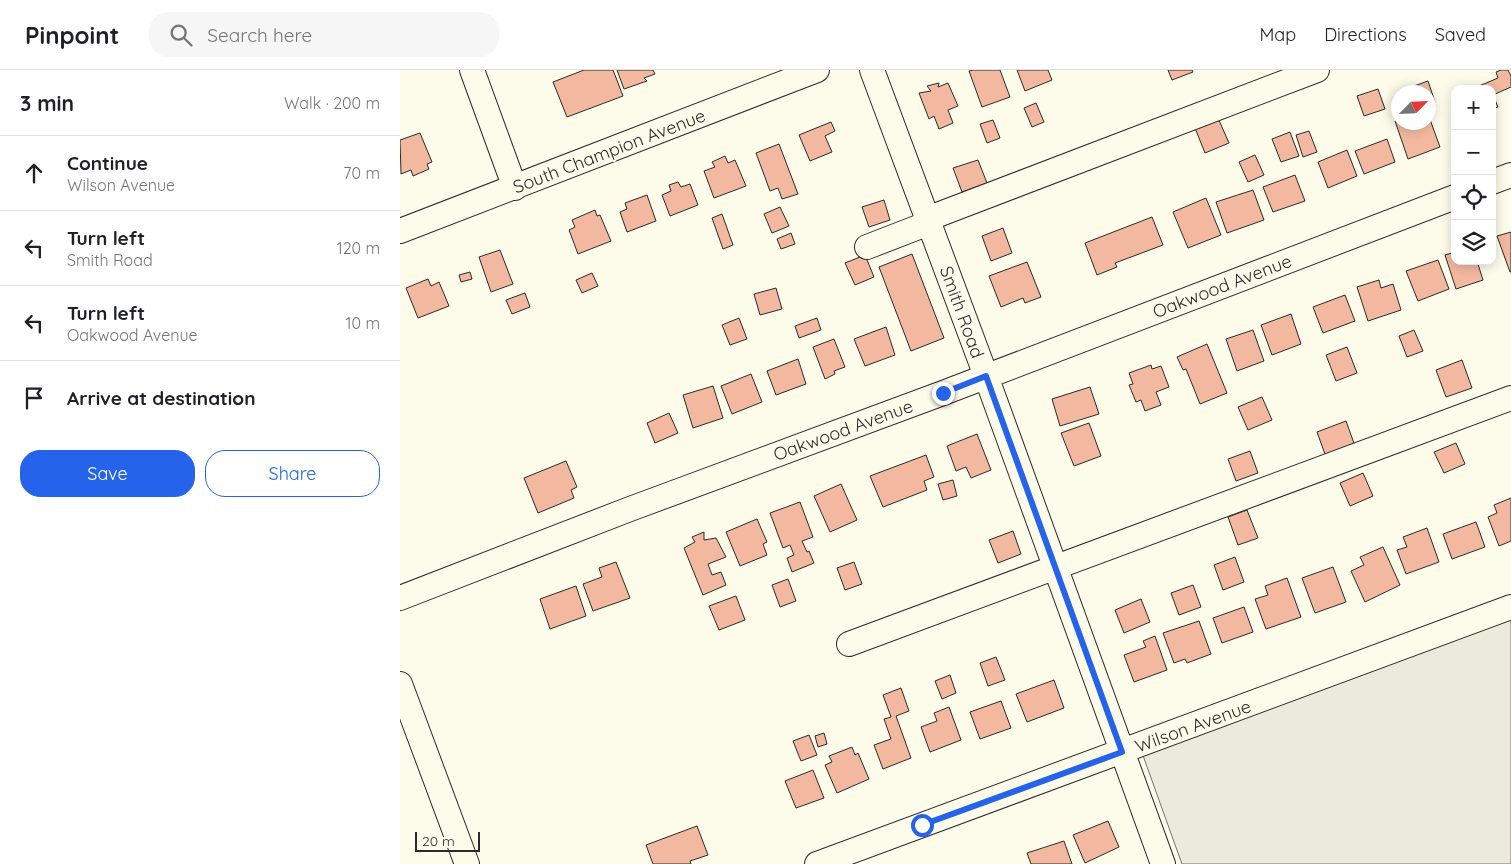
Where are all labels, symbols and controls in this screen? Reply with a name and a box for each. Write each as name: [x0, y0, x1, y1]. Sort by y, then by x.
search box: [149, 12, 499, 57]
text: Pinpoint: [25, 20, 119, 50]
icon: search: [167, 21, 195, 49]
text: Search here: [207, 23, 312, 47]
text: Map: [1259, 23, 1296, 46]
text: Directions: [1324, 23, 1407, 46]
text: Saved: [1435, 23, 1486, 46]
north arrow: [1391, 85, 1436, 130]
map controls: [1451, 85, 1496, 265]
button: +: [1451, 85, 1496, 130]
text: 3 min: [20, 90, 74, 116]
text: Walk · 200 m: [284, 93, 380, 113]
street label: South Champion Avenue: [510, 104, 708, 198]
button: −: [1451, 130, 1496, 175]
text: Continue: [67, 151, 148, 175]
icon: ahead: [20, 159, 48, 187]
text: 70 m: [343, 163, 380, 183]
text: Wilson Avenue: [67, 175, 175, 195]
button: locate: [1451, 175, 1496, 220]
button: layers: [1451, 220, 1496, 265]
text: Turn left: [67, 226, 145, 250]
icon: left: [20, 234, 48, 262]
text: 120 m: [337, 238, 380, 258]
street label: Oakwood Avenue: [1149, 249, 1295, 323]
text: Smith Road: [67, 250, 153, 270]
street label: Smith Road: [935, 263, 989, 361]
text: Turn left: [67, 301, 145, 325]
icon: left: [20, 309, 48, 337]
text: 10 m: [346, 313, 380, 333]
text: Oakwood Avenue: [67, 325, 198, 345]
route end: [932, 382, 955, 405]
icon: arrive: [20, 384, 48, 412]
text: Arrive at destination: [67, 386, 256, 410]
street label: Oakwood Avenue: [770, 394, 916, 466]
button: Save: [20, 450, 195, 497]
button: Share: [205, 450, 380, 497]
street label: Wilson Avenue: [1132, 694, 1254, 758]
route start: [911, 814, 934, 837]
scale bar: [415, 829, 480, 852]
text: 20 m: [422, 832, 455, 850]

